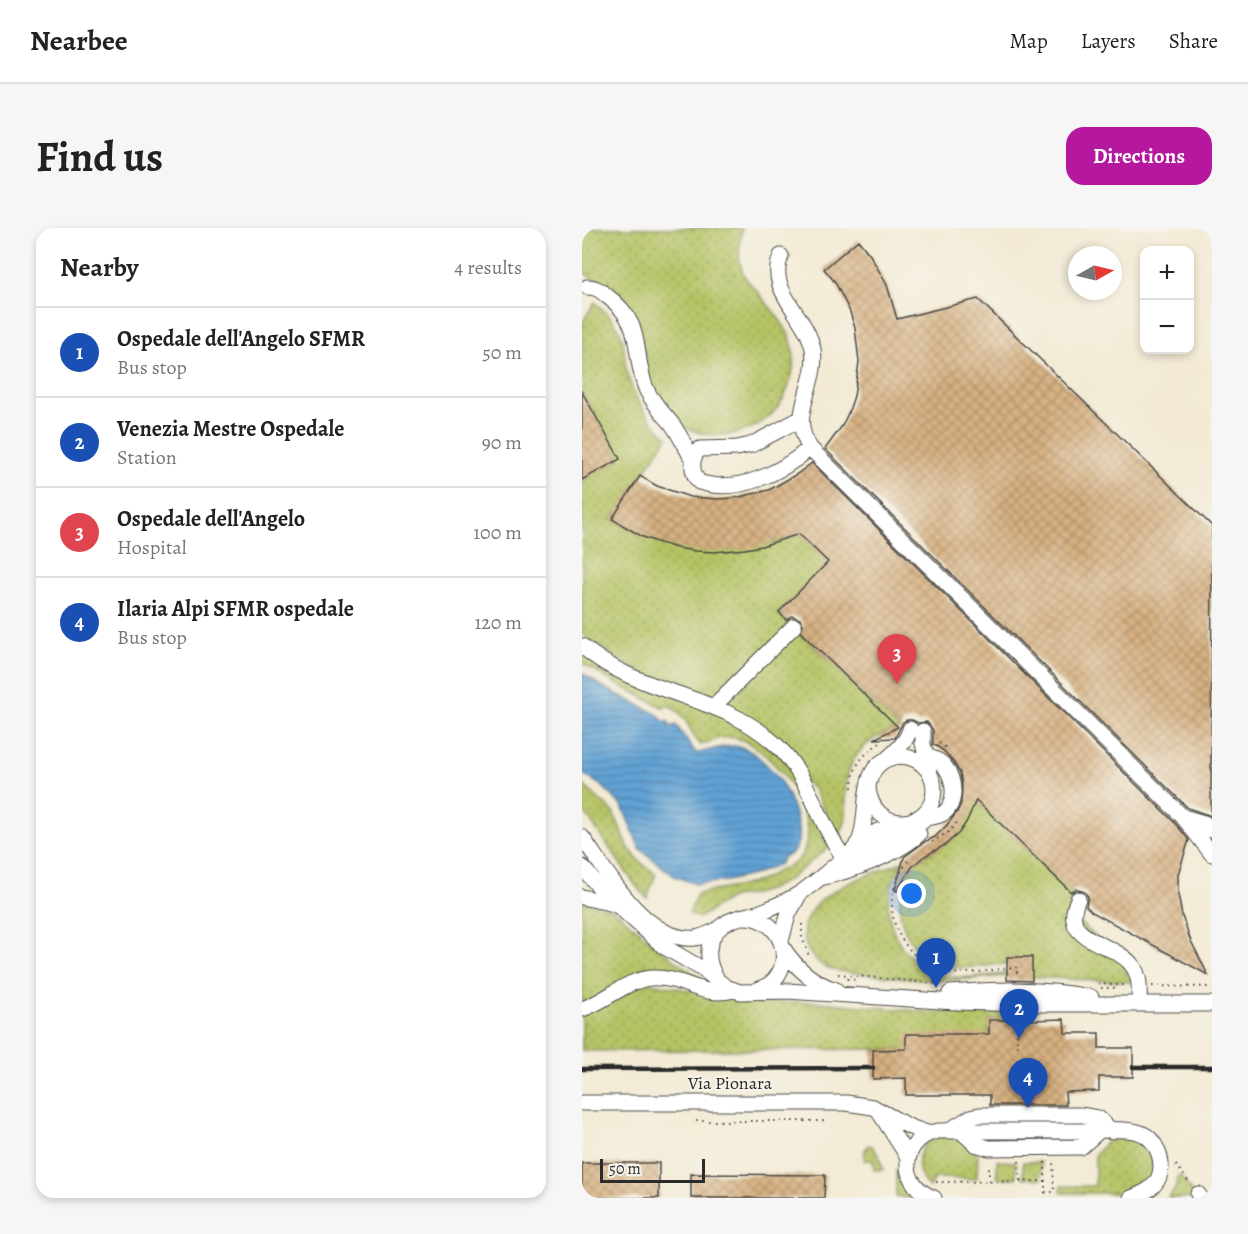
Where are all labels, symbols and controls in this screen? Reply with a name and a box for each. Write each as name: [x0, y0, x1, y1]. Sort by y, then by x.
text: Nearbee: [30, 22, 128, 60]
text: Map: [1009, 27, 1048, 55]
text: Layers: [1081, 27, 1136, 55]
text: Share: [1169, 27, 1218, 55]
button: Directions: [1066, 127, 1212, 185]
text: Find us: [36, 128, 163, 185]
north arrow: [1068, 246, 1122, 300]
map controls: [1140, 246, 1194, 354]
button: +: [1140, 246, 1194, 300]
text: Nearby: [60, 250, 139, 285]
text: 4 results: [454, 254, 522, 281]
button: −: [1140, 300, 1194, 354]
text: Ospedale dell'Angelo SFMR: [117, 324, 365, 354]
text: 1: [76, 339, 83, 366]
text: 50 m: [482, 339, 522, 366]
text: Bus stop: [117, 354, 187, 381]
text: Venezia Mestre Ospedale: [117, 414, 345, 444]
text: 2: [75, 429, 84, 456]
text: 90 m: [482, 429, 522, 456]
text: Station: [117, 444, 177, 471]
text: Ospedale dell'Angelo: [117, 504, 305, 534]
text: 3: [75, 519, 84, 546]
text: 100 m: [473, 519, 522, 546]
text: Hospital: [117, 534, 187, 561]
text: Ilaria Alpi SFMR ospedale: [117, 594, 354, 624]
text: 4: [75, 609, 84, 636]
text: 120 m: [474, 609, 522, 636]
text: Bus stop: [117, 624, 187, 651]
pin: 3: [878, 634, 916, 684]
your location: [897, 879, 926, 908]
pin: 1: [916, 938, 956, 988]
pin: 2: [1000, 990, 1038, 1039]
pin: 4: [1008, 1058, 1048, 1108]
street label: Via Pionara: [687, 1071, 773, 1095]
scale bar: [600, 1156, 705, 1184]
text: 50 m: [609, 1158, 641, 1180]

